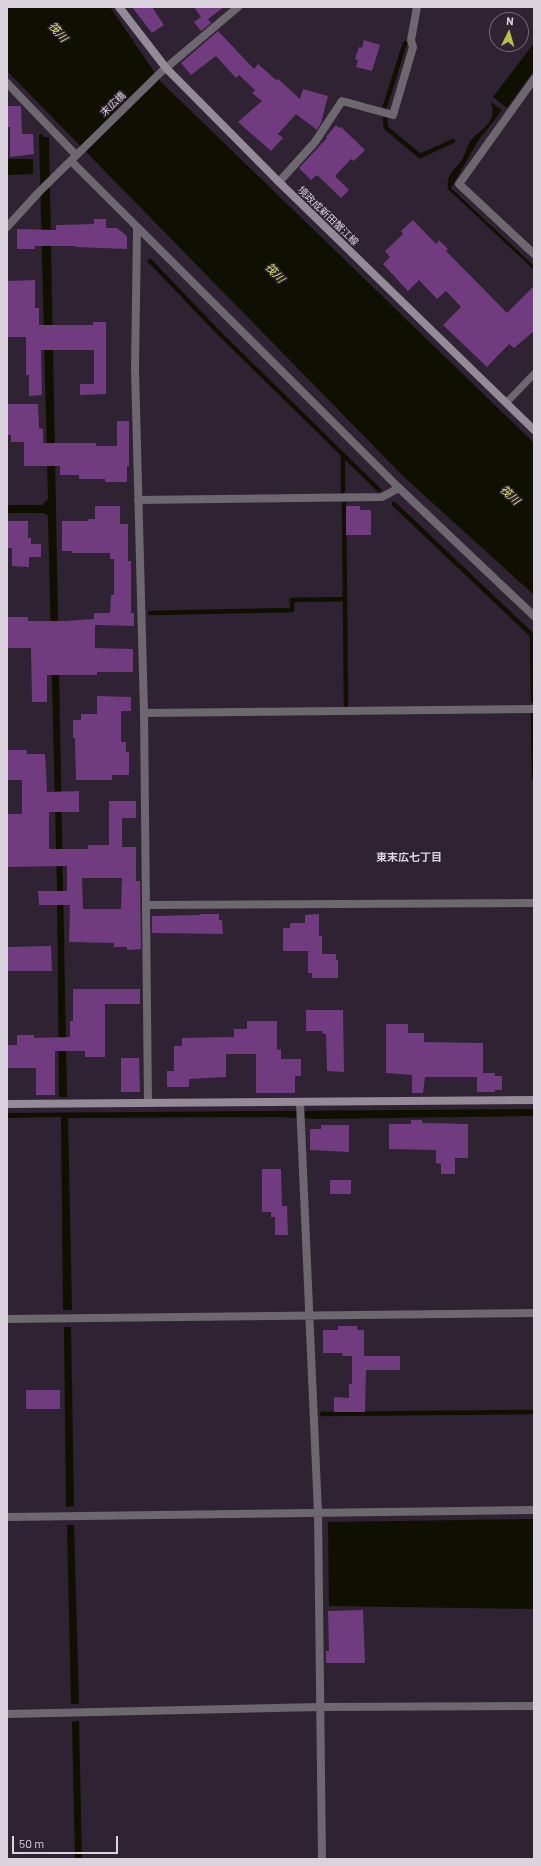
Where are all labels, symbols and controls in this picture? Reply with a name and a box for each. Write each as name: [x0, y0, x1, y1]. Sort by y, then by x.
north arrow: [489, 12, 529, 52]
text: N: [506, 14, 514, 27]
water label: 筏川: [46, 19, 70, 45]
street label: 末広橋: [98, 89, 128, 119]
street label: 境政成新田蟹江線: [295, 184, 361, 248]
water label: 筏川: [263, 260, 287, 286]
water label: 筏川: [497, 483, 523, 507]
district label: 東末広七丁目: [376, 850, 442, 864]
scale bar: [14, 1828, 120, 1854]
text: 50 m: [19, 1836, 44, 1850]

